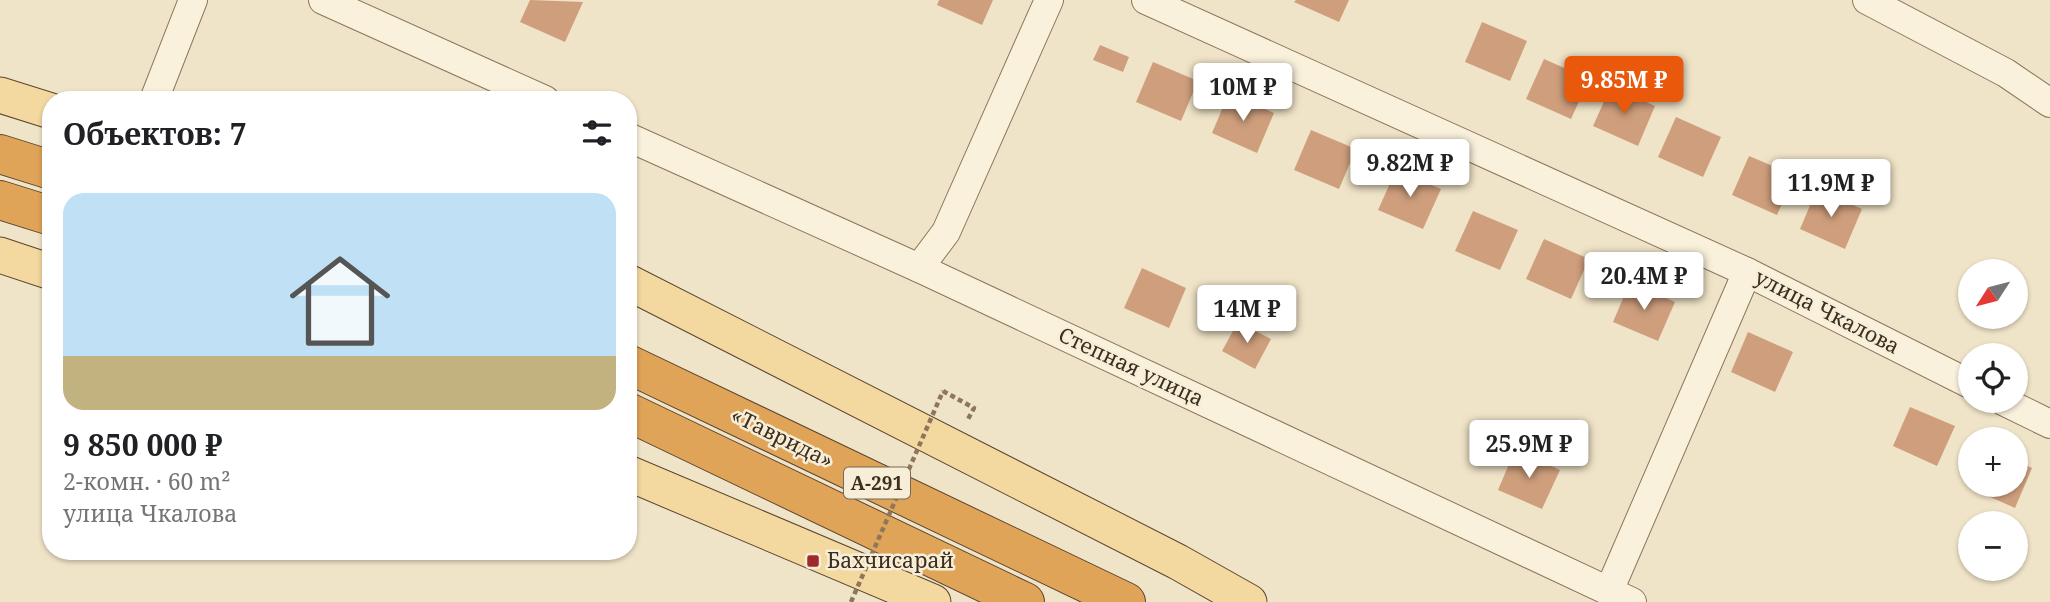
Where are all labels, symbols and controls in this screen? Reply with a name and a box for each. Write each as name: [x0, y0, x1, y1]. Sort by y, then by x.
pin: 9.85M ₽: [1559, 57, 1689, 116]
text: 9.85M ₽: [1580, 63, 1668, 95]
pin: 10M ₽: [1194, 64, 1292, 123]
text: 10M ₽: [1209, 70, 1277, 102]
text: Объектов: 7: [63, 113, 247, 154]
icon: filters: [578, 114, 616, 152]
pin: 9.82M ₽: [1345, 140, 1475, 199]
text: 9.82M ₽: [1366, 146, 1454, 178]
pin: 11.9M ₽: [1766, 160, 1896, 219]
text: 11.9M ₽: [1787, 166, 1875, 198]
icon: home: [277, 238, 403, 364]
pin: 20.4M ₽: [1579, 252, 1709, 312]
text: 20.4M ₽: [1600, 259, 1688, 291]
north arrow: [1958, 259, 2028, 329]
map controls: [1958, 259, 2028, 581]
street label: улица Чкалова: [1750, 262, 1905, 360]
pin: 14M ₽: [1198, 286, 1296, 345]
text: 14M ₽: [1213, 292, 1281, 324]
street label: Степная улица: [1054, 320, 1209, 412]
button: locate: [1958, 343, 2028, 413]
street label: «Таврида»: [727, 400, 838, 474]
pin: 25.9M ₽: [1464, 420, 1594, 480]
text: 9 850 000 ₽: [63, 424, 223, 465]
text: 25.9M ₽: [1485, 427, 1573, 459]
button: +: [1958, 427, 2028, 497]
text: 2-комн. · 60 m²: [63, 465, 230, 497]
road number: А-291: [844, 468, 910, 498]
text: улица Чкалова: [63, 497, 237, 529]
button: −: [1958, 511, 2028, 581]
place label: Бахчисарай: [827, 546, 954, 574]
marker: Бахчисарай: [805, 553, 821, 569]

